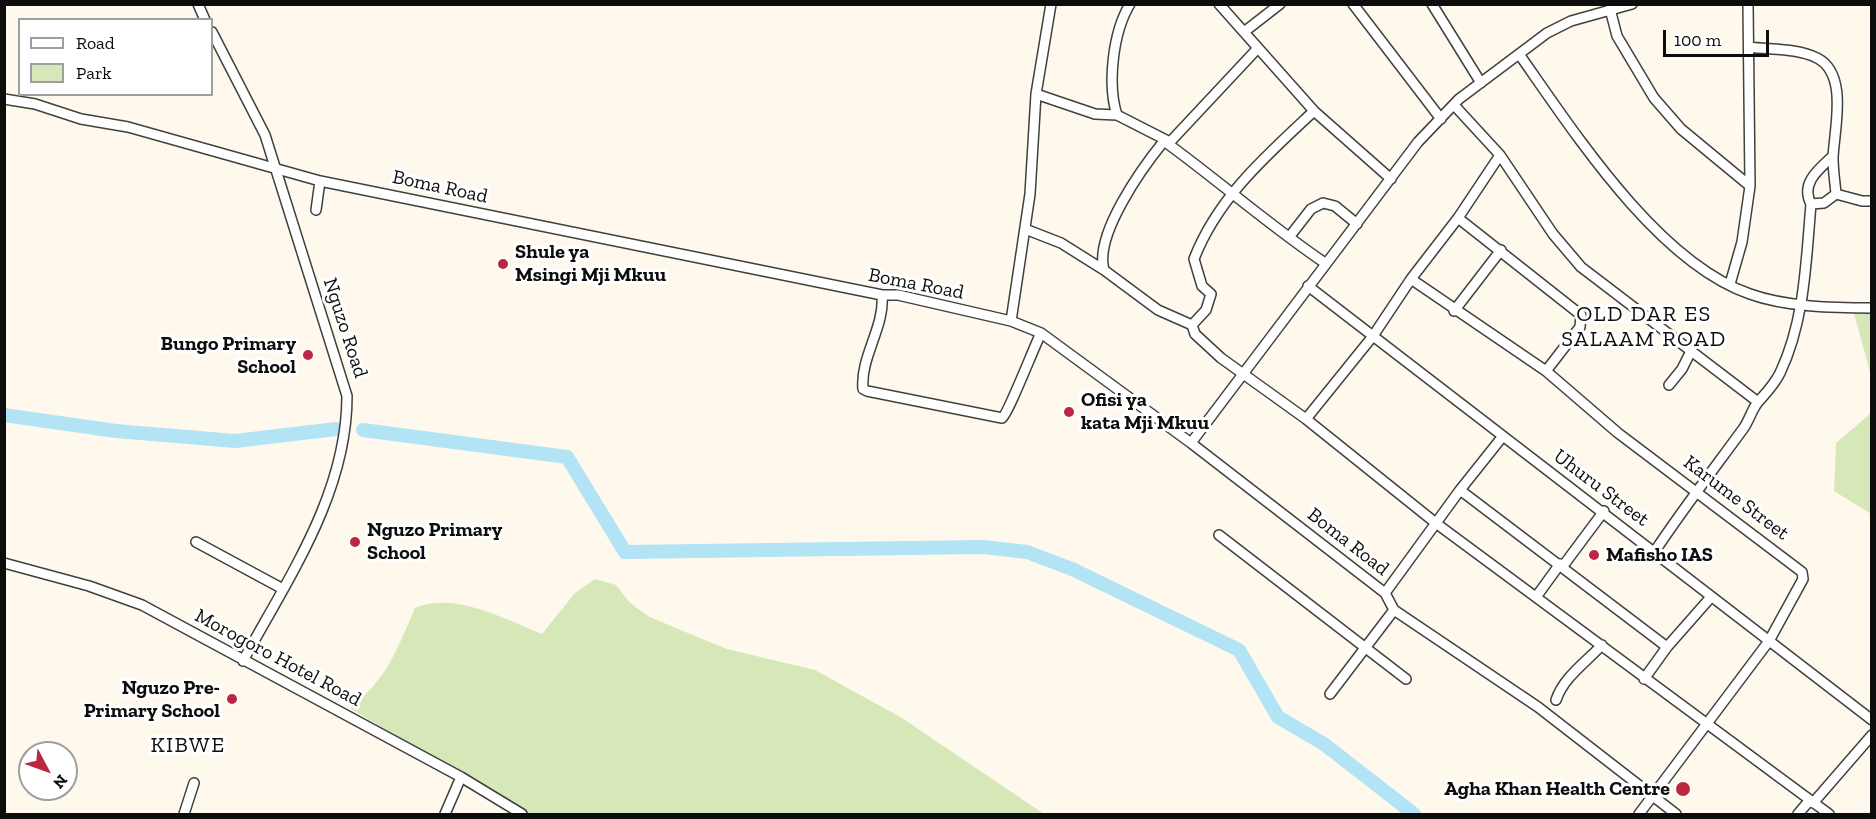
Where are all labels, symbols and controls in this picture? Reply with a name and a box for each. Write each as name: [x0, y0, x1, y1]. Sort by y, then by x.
legend: [18, 18, 213, 96]
scale bar: [1666, 18, 1772, 56]
text: 100 m: [1674, 29, 1721, 51]
text: Road: [76, 32, 115, 54]
text: Park: [76, 62, 112, 84]
street label: Boma Road: [390, 165, 490, 209]
place label: Shule ya Msingi Mji Mkuu: [515, 240, 666, 287]
marker: Shule ya Msingi Mji Mkuu: [496, 257, 510, 271]
street label: Boma Road: [866, 263, 966, 305]
street label: Nguzo Road: [318, 275, 372, 381]
district label: OLD DAR ES SALAAM ROAD: [1561, 302, 1727, 354]
place label: Bungo Primary School: [161, 332, 296, 379]
marker: Bungo Primary School: [301, 348, 315, 362]
place label: Ofisi ya kata Mji Mkuu: [1081, 388, 1209, 435]
marker: Ofisi ya kata Mji Mkuu: [1062, 405, 1076, 419]
street label: Uhuru Street: [1548, 444, 1654, 532]
street label: Karume Street: [1678, 450, 1794, 546]
street label: Boma Road: [1302, 503, 1394, 581]
place label: Nguzo Primary School: [367, 518, 502, 565]
marker: Nguzo Primary School: [348, 535, 362, 549]
place label: Mafisho IAS: [1606, 543, 1713, 567]
marker: Mafisho IAS: [1587, 548, 1601, 562]
street label: Morogoro Hotel Road: [191, 604, 365, 712]
place label: Nguzo Pre- Primary School: [84, 676, 220, 723]
marker: Nguzo Pre- Primary School: [225, 692, 239, 706]
district label: KIBWE: [150, 733, 226, 759]
north arrow: [18, 741, 78, 801]
text: N: [49, 771, 72, 793]
place label: Agha Khan Health Centre: [1444, 777, 1670, 801]
marker: Agha Khan Health Centre: [1674, 780, 1692, 798]

